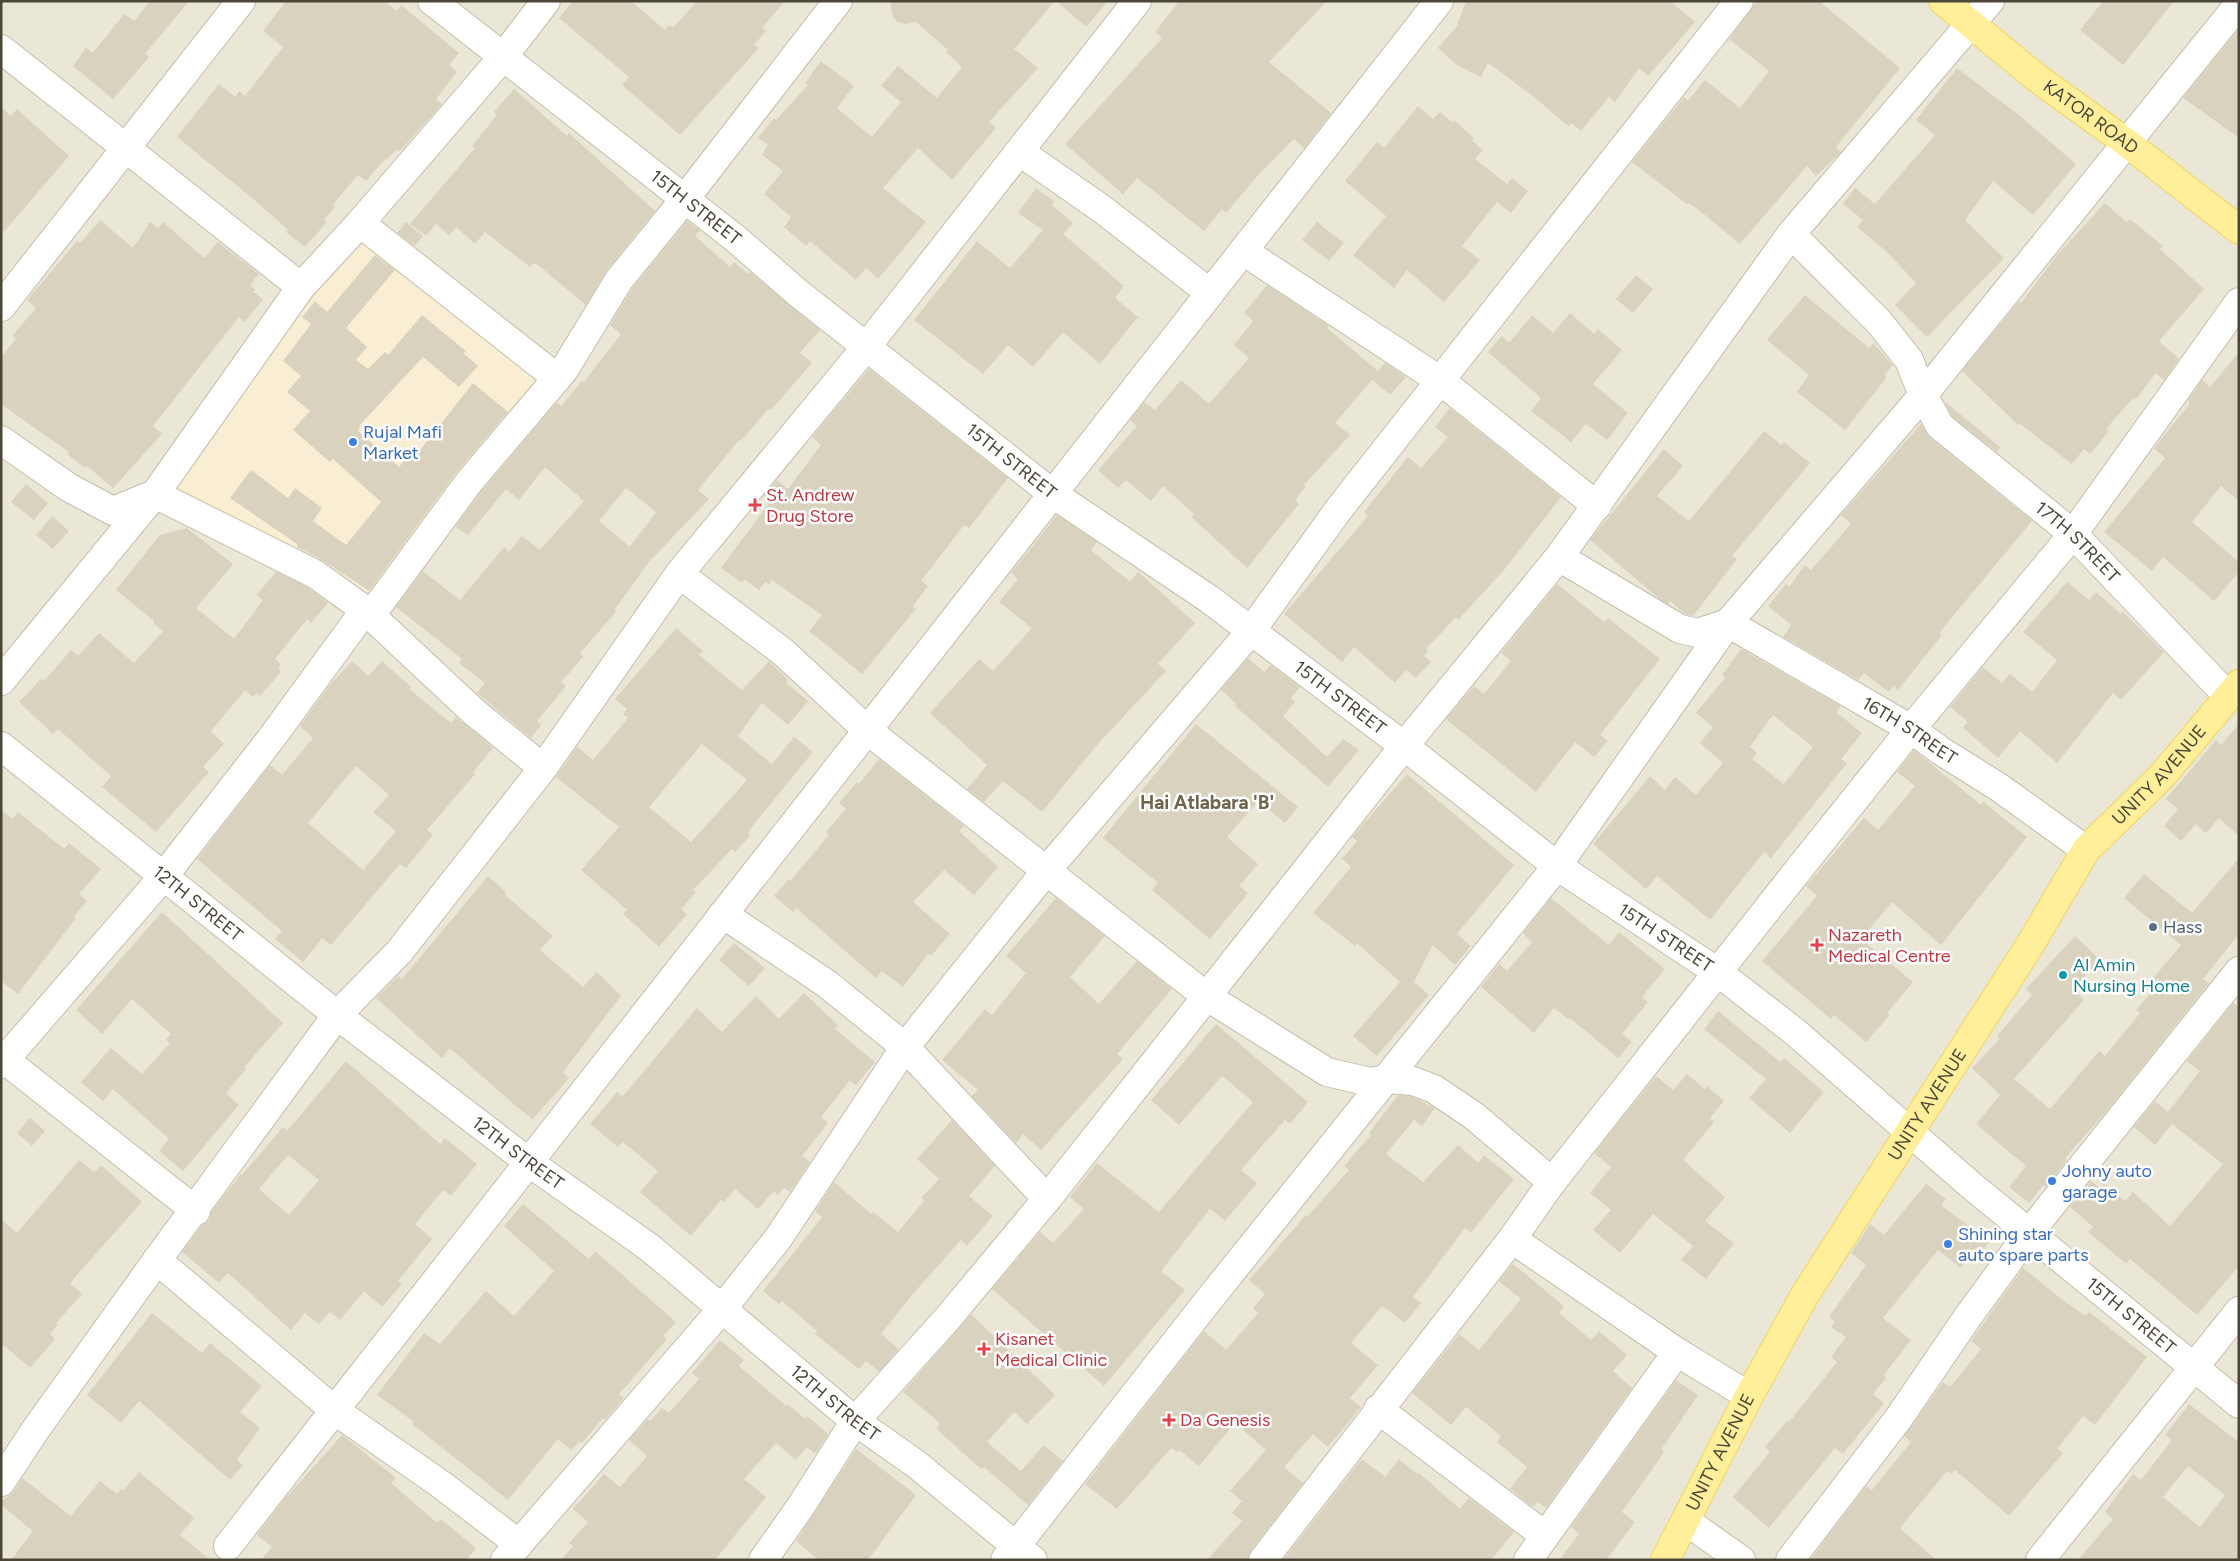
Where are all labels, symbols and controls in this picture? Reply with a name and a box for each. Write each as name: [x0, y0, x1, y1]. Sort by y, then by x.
street label: KATOR ROAD: [2039, 75, 2143, 159]
street label: 15TH STREET: [646, 165, 746, 250]
street label: 15TH STREET: [962, 419, 1061, 504]
place label: Rujal Mafi Market: [363, 421, 442, 464]
marker: Rujal Mafi Market: [347, 436, 359, 448]
place label: St. Andrew Drug Store: [766, 484, 855, 527]
street label: 17TH STREET: [2031, 497, 2125, 587]
marker: St. Andrew Drug Store: [748, 498, 762, 512]
street label: 15TH STREET: [1290, 656, 1390, 739]
street label: 16TH STREET: [1858, 692, 1961, 769]
street label: UNITY AVENUE: [2107, 721, 2211, 830]
district label: Hai Atlabara 'B': [1140, 791, 1274, 814]
street label: 12TH STREET: [148, 861, 247, 946]
street label: 15TH STREET: [1614, 899, 1717, 977]
place label: Hass: [2163, 916, 2202, 938]
marker: Hass: [2147, 921, 2159, 933]
place label: Nazareth Medical Centre: [1828, 924, 1951, 967]
marker: Nazareth Medical Centre: [1810, 938, 1824, 952]
place label: Al Amin Nursing Home: [2073, 954, 2190, 997]
marker: Al Amin Nursing Home: [2057, 969, 2069, 981]
street label: UNITY AVENUE: [1883, 1045, 1971, 1165]
street label: 12TH STREET: [468, 1112, 568, 1194]
place label: Johny auto garage: [2062, 1160, 2152, 1203]
marker: Johny auto garage: [2046, 1175, 2058, 1187]
place label: Shining star auto spare parts: [1958, 1223, 2089, 1266]
marker: Shining star auto spare parts: [1942, 1238, 1954, 1250]
street label: 15TH STREET: [2082, 1273, 2180, 1359]
place label: Kisanet Medical Clinic: [995, 1328, 1107, 1371]
marker: Kisanet Medical Clinic: [977, 1342, 991, 1356]
street label: 12TH STREET: [786, 1360, 884, 1446]
street label: UNITY AVENUE: [1681, 1390, 1759, 1515]
place label: Da Genesis: [1180, 1409, 1270, 1431]
marker: Da Genesis: [1162, 1413, 1176, 1427]

